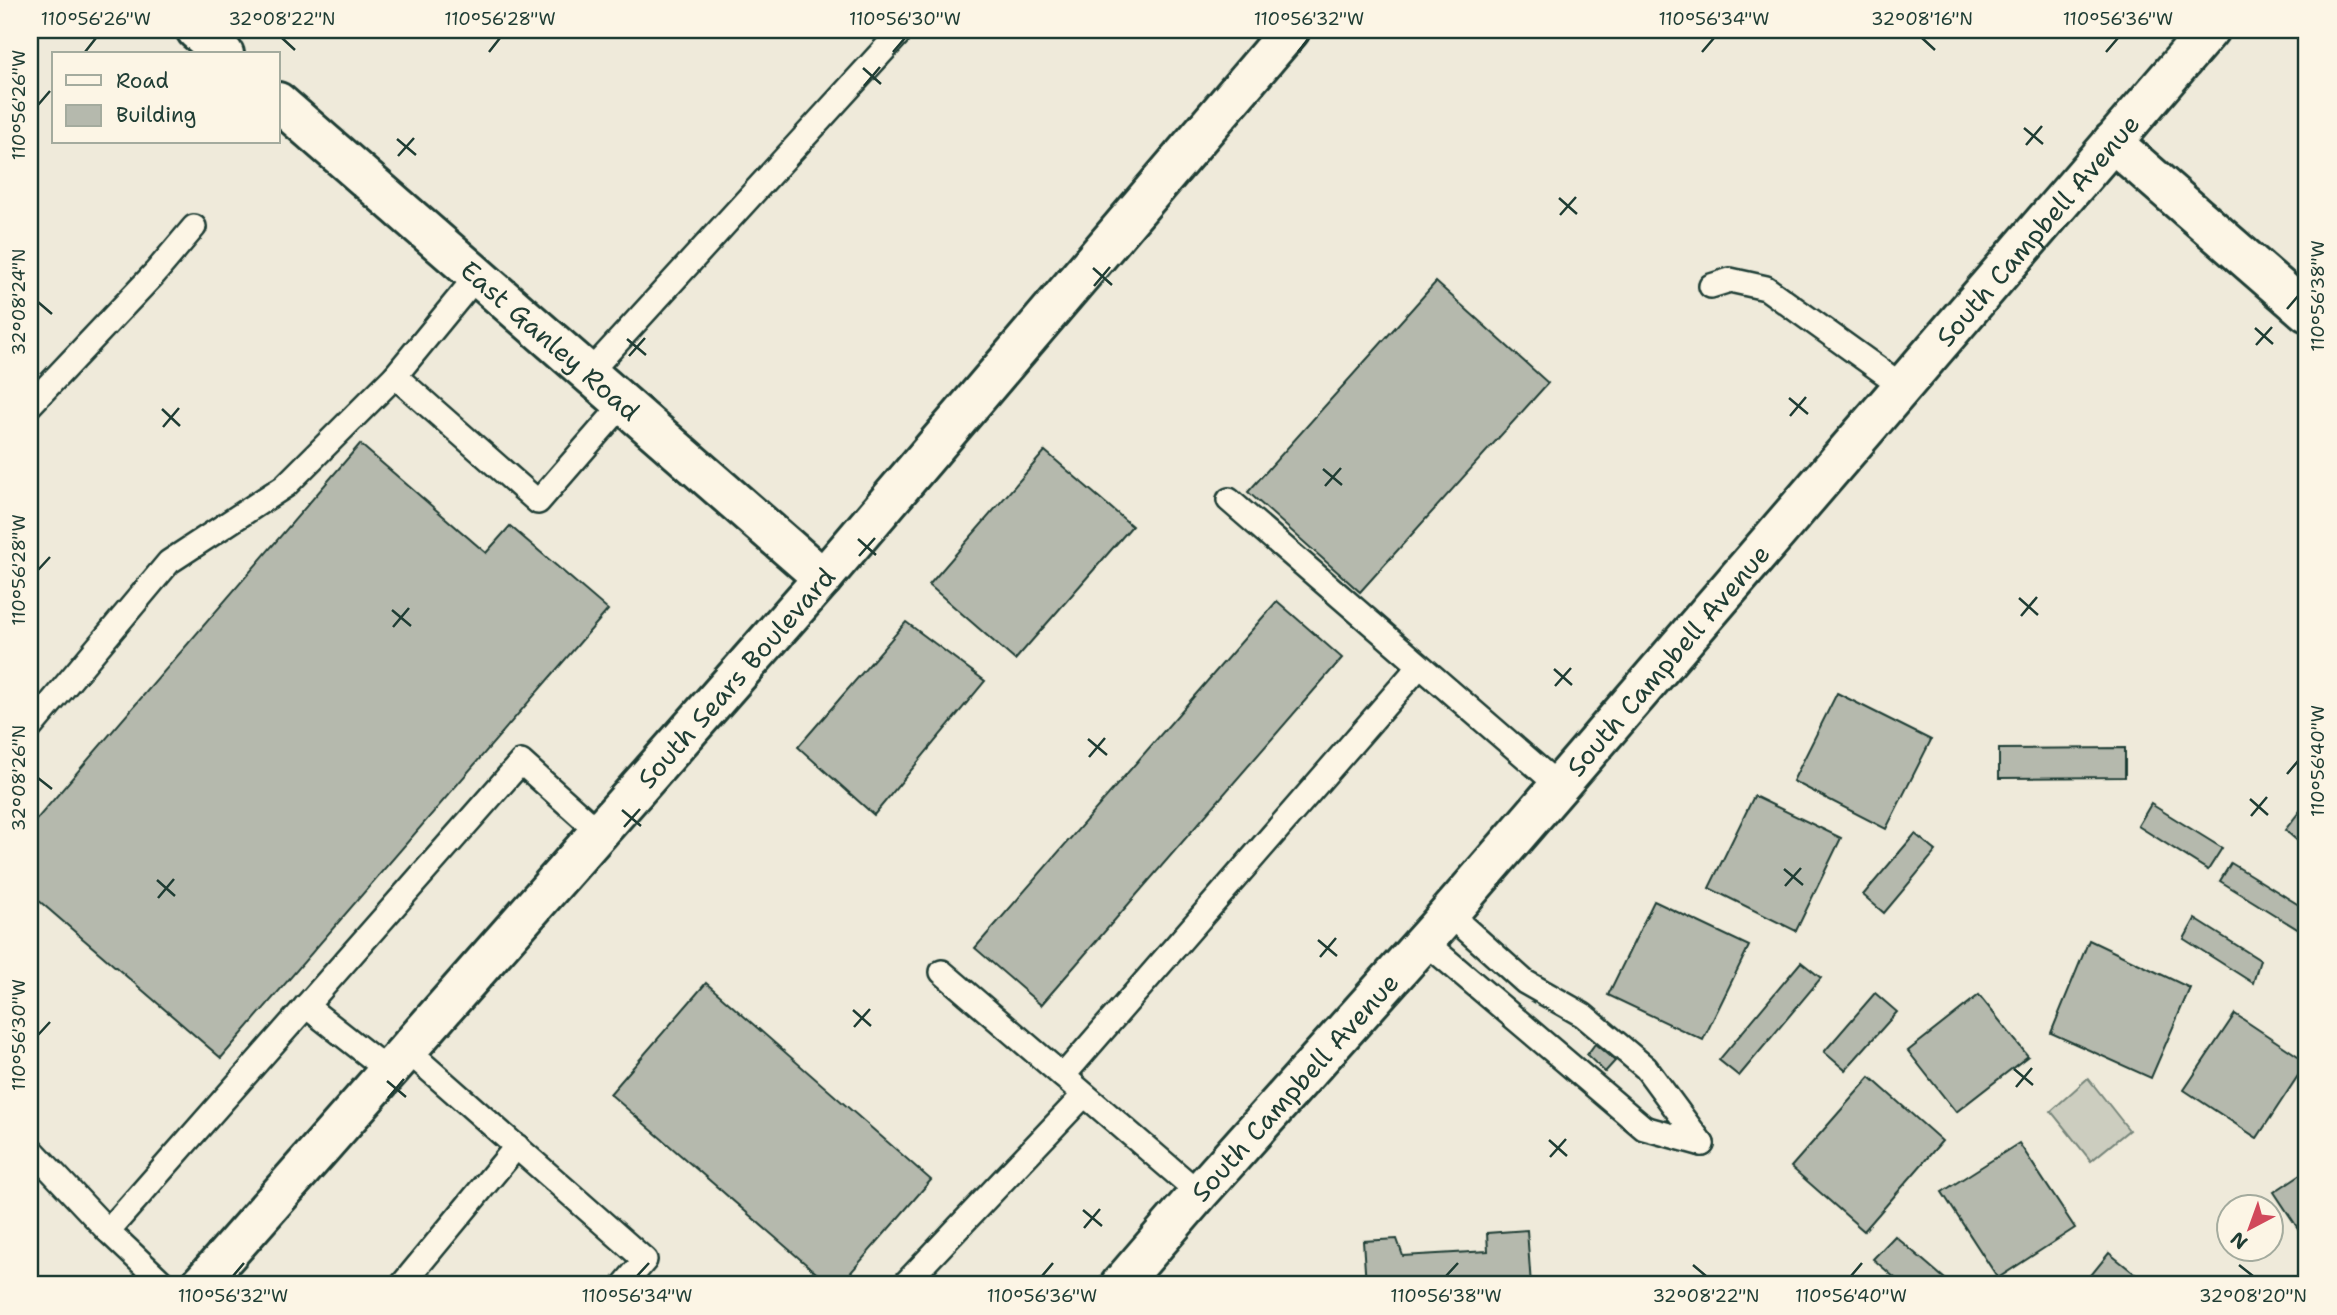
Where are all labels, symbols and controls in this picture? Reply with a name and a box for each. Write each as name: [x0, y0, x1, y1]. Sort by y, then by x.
text: 110°56'26"W: [41, 7, 151, 31]
text: 32°08'22"N: [228, 7, 336, 31]
text: 110°56'28"W: [444, 7, 556, 31]
text: 110°56'30"W: [849, 7, 961, 31]
text: 110°56'32"W: [1254, 7, 1364, 31]
text: 110°56'34"W: [1658, 7, 1770, 31]
text: 32°08'16"N: [1871, 7, 1973, 31]
text: 110°56'36"W: [2063, 7, 2173, 31]
text: 110°56'26"W: [7, 50, 31, 160]
legend: [52, 52, 280, 144]
text: Road: [116, 67, 169, 95]
text: Building: [116, 101, 196, 129]
street label: South Campbell Avenue: [1927, 106, 2147, 353]
text: 110°56'38"W: [2306, 240, 2330, 352]
text: 32°08'24"N: [7, 249, 31, 355]
street label: East Ganley Road: [453, 252, 648, 428]
text: 110°56'28"W: [7, 514, 31, 626]
street label: South Campbell Avenue: [1558, 536, 1777, 783]
street label: South Sears Boulevard: [629, 560, 842, 795]
text: 110°56'40"W: [2306, 705, 2330, 817]
text: 32°08'26"N: [7, 725, 31, 831]
street label: South Campbell Avenue: [1183, 965, 1406, 1208]
text: 110°56'30"W: [7, 979, 31, 1091]
north arrow: [2214, 1192, 2284, 1262]
text: N: [2225, 1226, 2253, 1255]
text: 110°56'32"W: [178, 1284, 288, 1308]
text: 110°56'34"W: [581, 1284, 693, 1308]
text: 110°56'36"W: [987, 1284, 1097, 1308]
text: 110°56'38"W: [1390, 1284, 1502, 1308]
text: 32°08'22"N: [1652, 1284, 1760, 1308]
text: 110°56'40"W: [1795, 1284, 1907, 1308]
text: 32°08'20"N: [2199, 1284, 2307, 1308]

